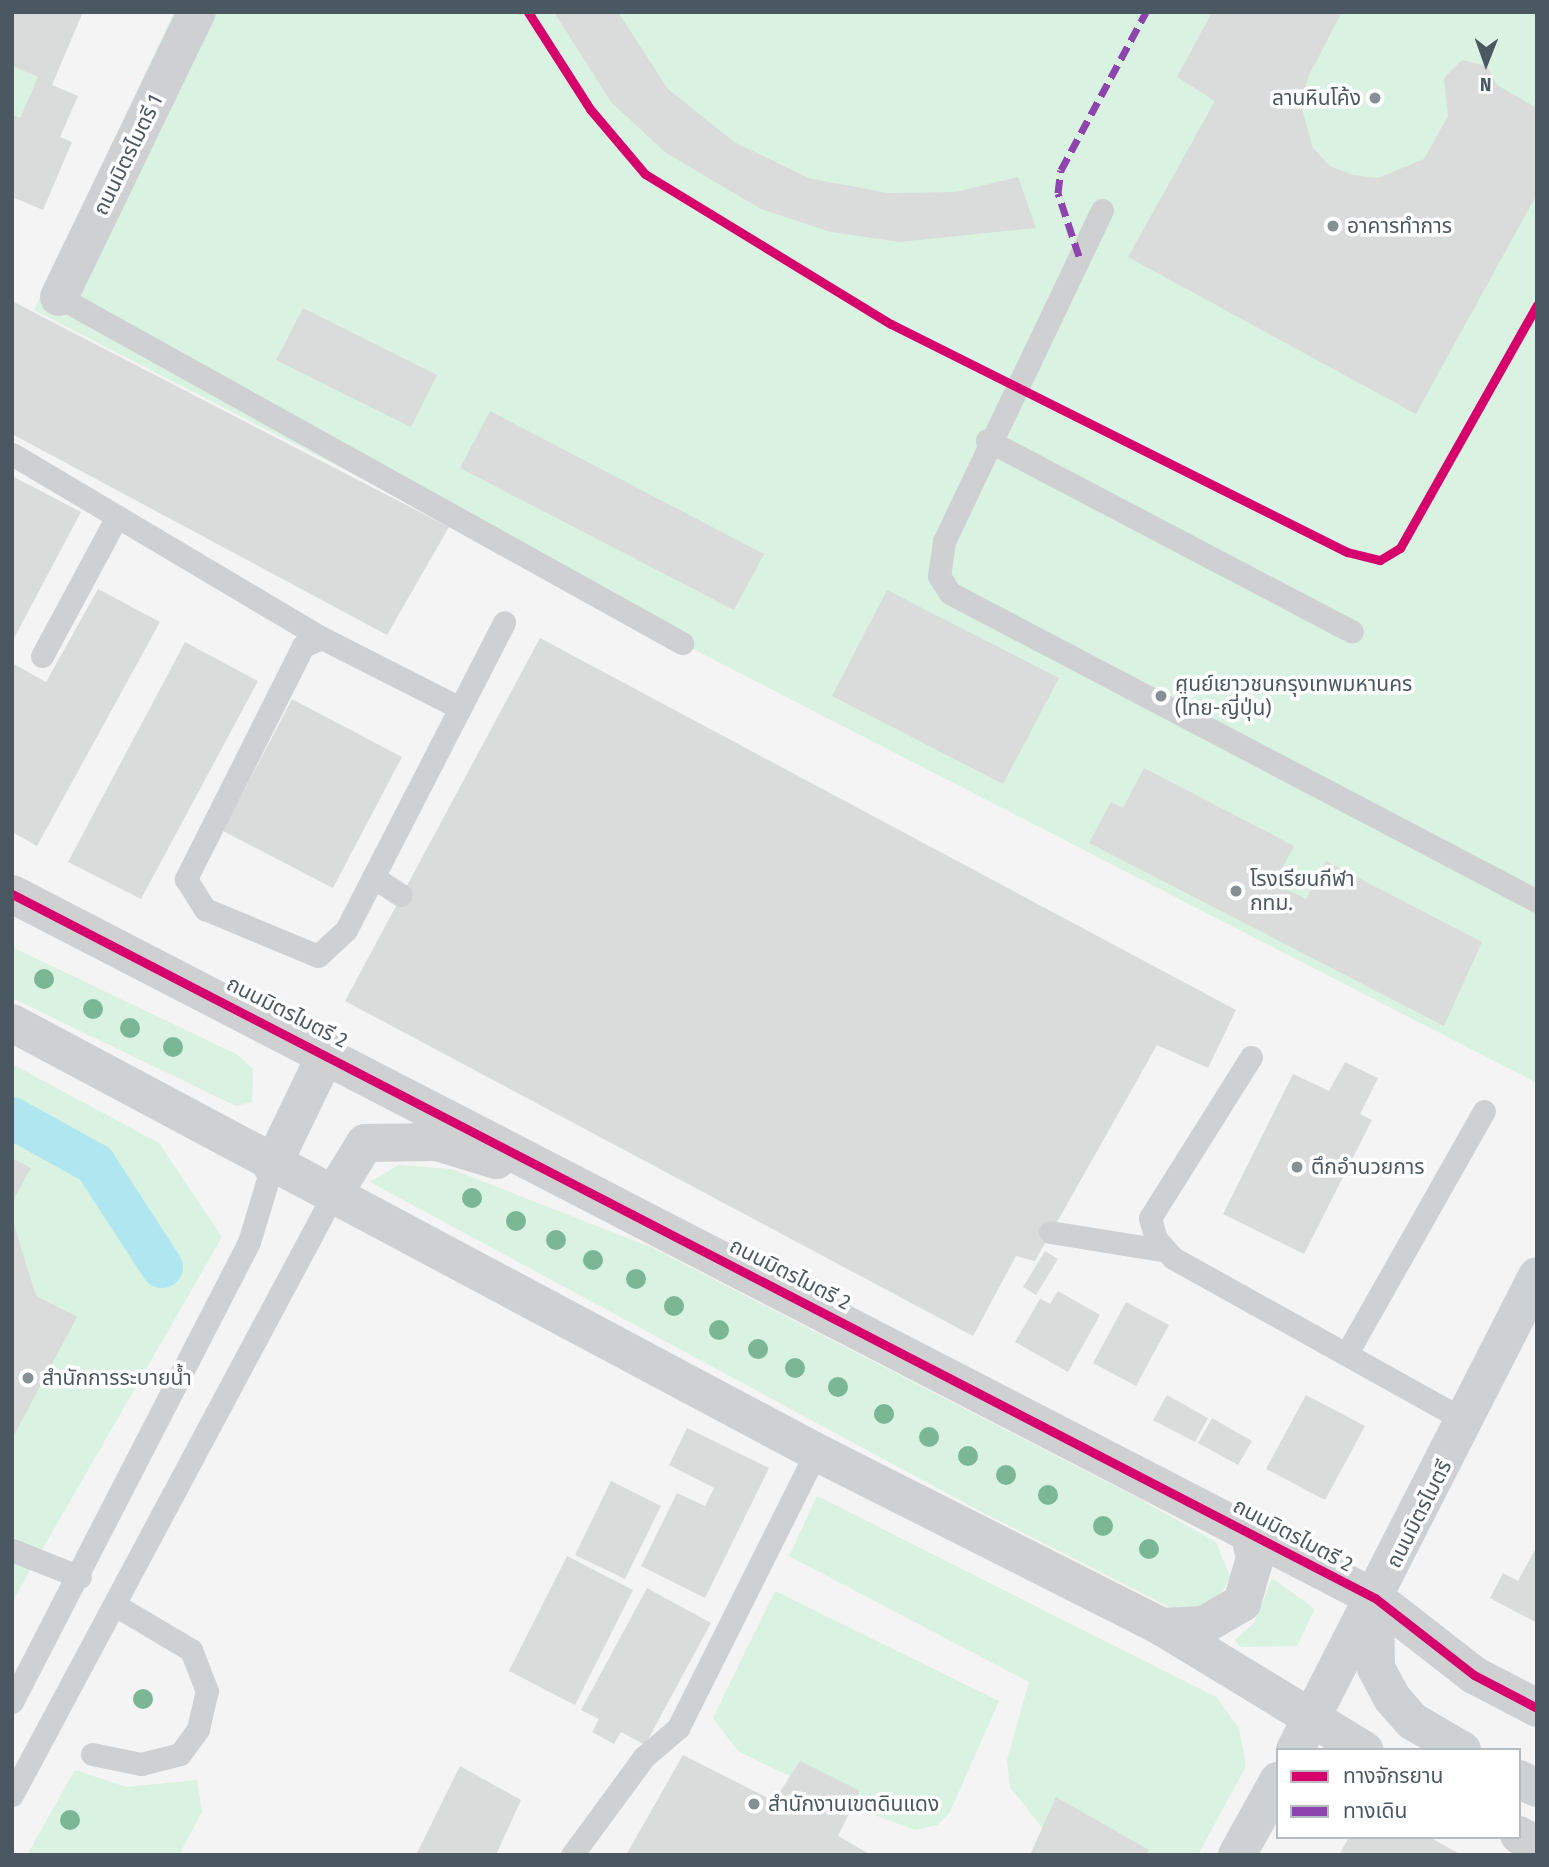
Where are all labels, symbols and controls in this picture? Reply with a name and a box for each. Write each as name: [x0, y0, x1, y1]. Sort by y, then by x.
north arrow: [1451, 28, 1521, 98]
text: N: [1480, 73, 1492, 96]
place label: ลานหินโค้ง: [1272, 85, 1361, 111]
marker: ลานหินโค้ง: [1367, 90, 1383, 106]
street label: ถนนมิตรไมตรี 1: [88, 91, 168, 219]
place label: อาคารทำการ: [1347, 213, 1452, 239]
marker: อาคารทำการ: [1325, 218, 1341, 234]
place label: ศูนย์เยาวชนกรุงเทพมหานคร (ไทย-ญี่ปุ่น): [1175, 671, 1412, 721]
marker: ศูนย์เยาวชนกรุงเทพมหานคร (ไทย-ญี่ปุ่น): [1153, 688, 1169, 704]
place label: โรงเรียนกีฬา กทม.: [1250, 866, 1355, 916]
marker: โรงเรียนกีฬา กทม.: [1228, 883, 1244, 899]
street label: ถนนมิตรไมตรี 2: [222, 971, 352, 1053]
place label: ตึกอำนวยการ: [1311, 1154, 1425, 1180]
marker: ตึกอำนวยการ: [1289, 1159, 1305, 1175]
street label: ถนนมิตรไมตรี 2: [725, 1233, 855, 1315]
place label: สำนักการระบายน้ำ: [42, 1365, 192, 1391]
marker: สำนักการระบายน้ำ: [20, 1370, 36, 1386]
street label: ถนนมิตรไมตรี: [1381, 1456, 1457, 1572]
street label: ถนนมิตรไมตรี 2: [1229, 1493, 1357, 1577]
legend: [1276, 1748, 1521, 1839]
text: ทางจักรยาน: [1343, 1763, 1444, 1789]
place label: สำนักงานเขตดินแดง: [768, 1791, 939, 1817]
marker: สำนักงานเขตดินแดง: [746, 1796, 762, 1812]
text: ทางเดิน: [1343, 1798, 1407, 1824]

